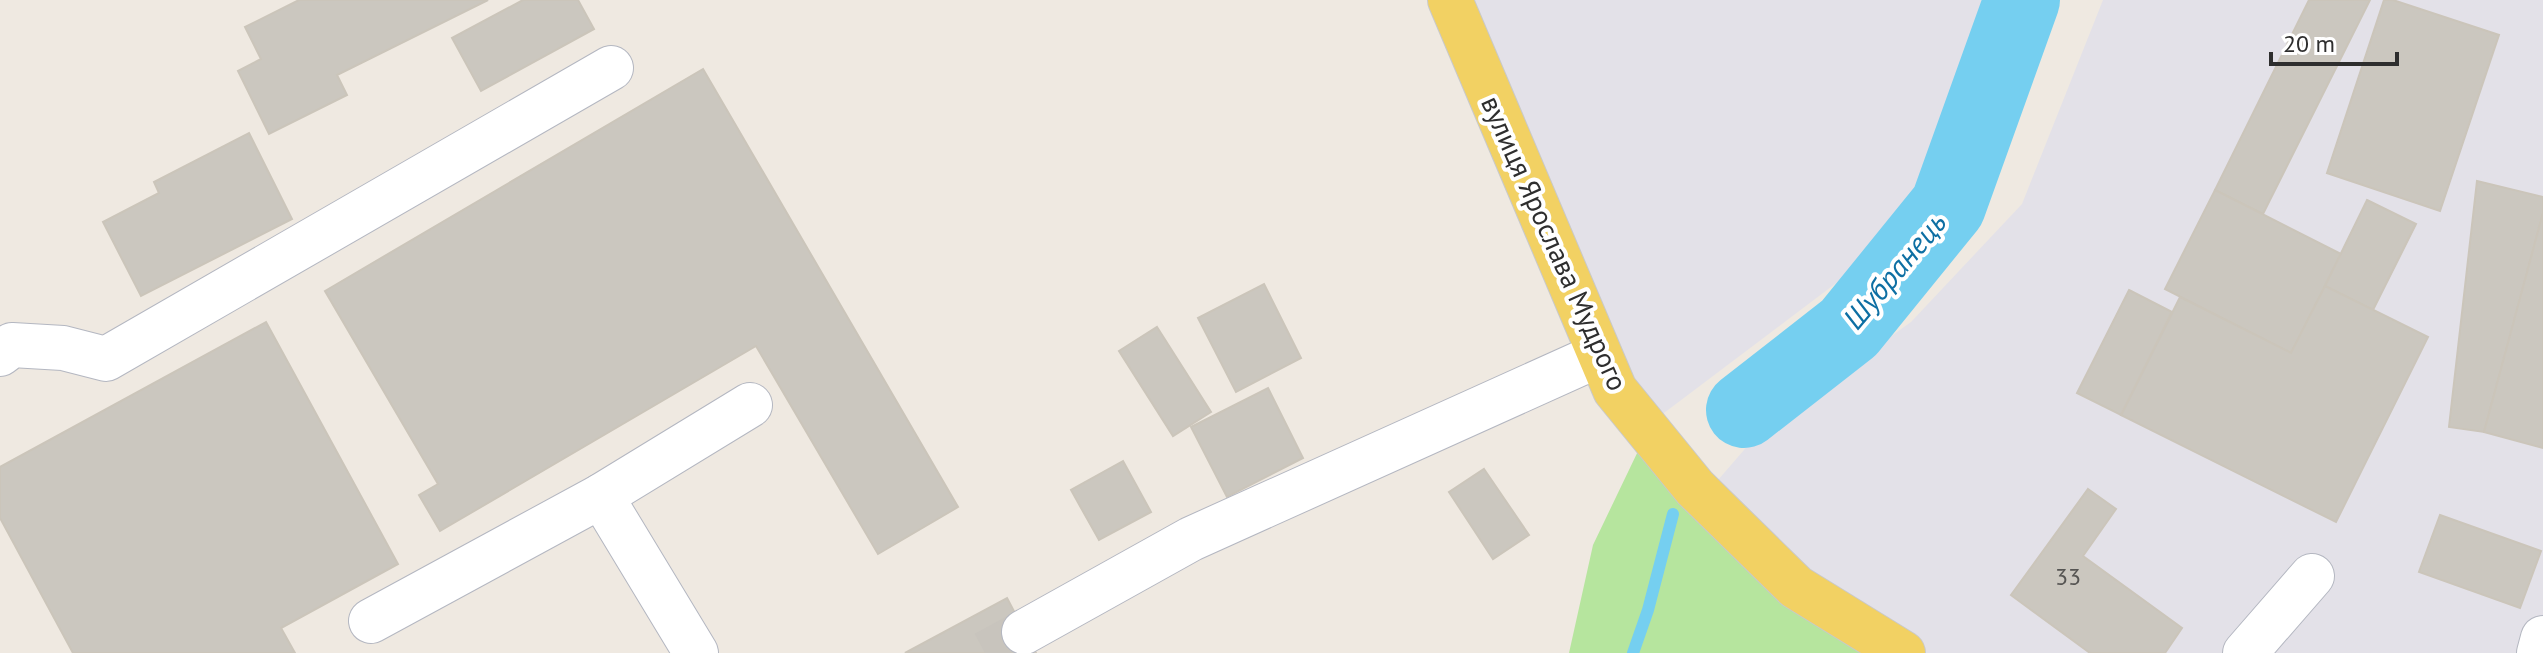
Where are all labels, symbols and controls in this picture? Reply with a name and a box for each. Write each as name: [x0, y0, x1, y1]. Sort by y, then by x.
scale bar: [2271, 16, 2397, 66]
text: 20 m: [2283, 28, 2335, 59]
street label: вулиця Ярослава Мудрого: [1473, 90, 1637, 396]
water label: Шубранець: [1834, 203, 1954, 337]
house number: 33: [2055, 561, 2081, 592]

